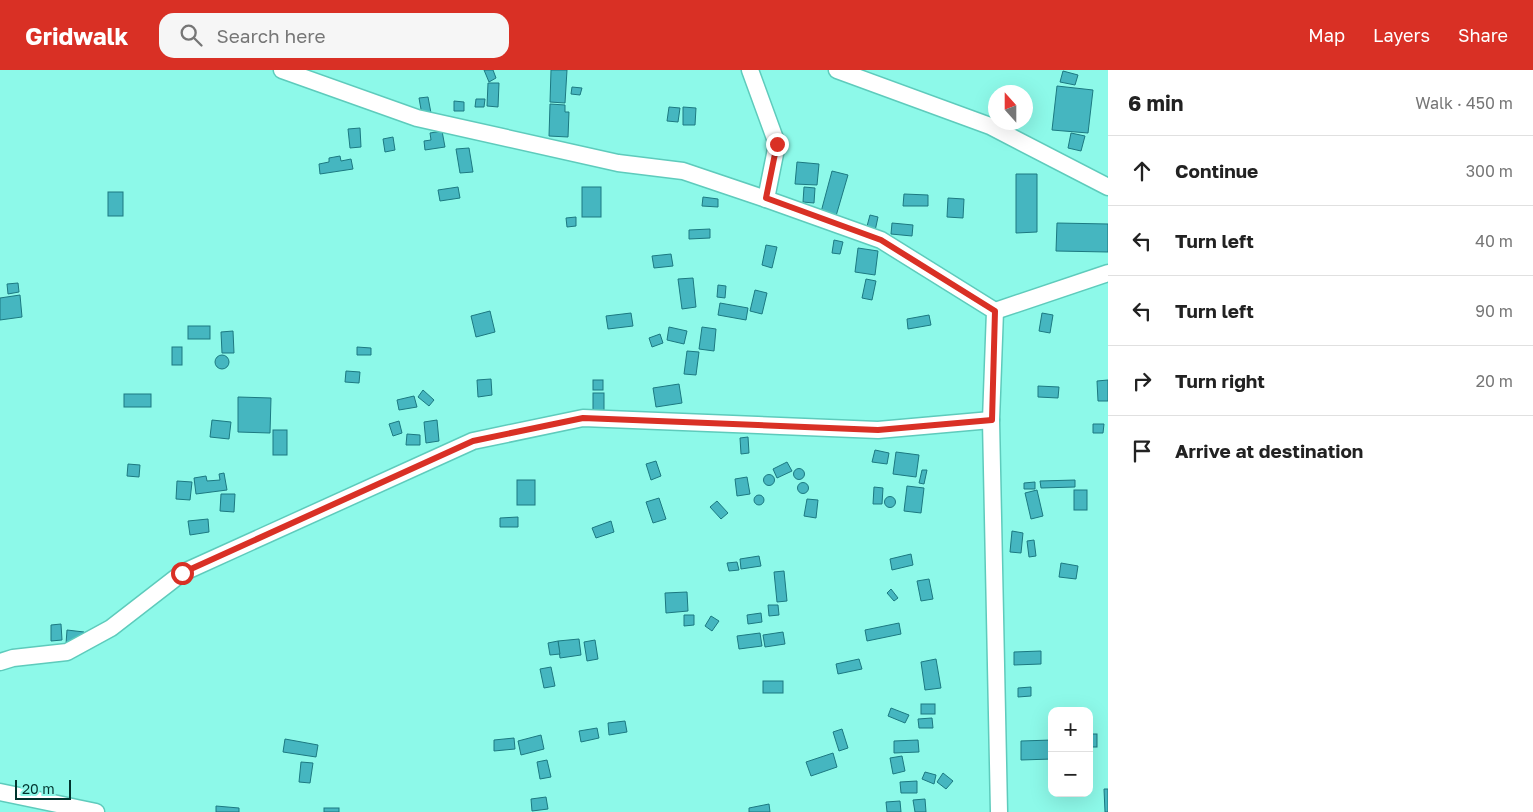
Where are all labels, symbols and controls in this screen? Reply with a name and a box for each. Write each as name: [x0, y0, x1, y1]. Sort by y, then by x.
search box: [159, 13, 509, 58]
text: Gridwalk: [25, 21, 129, 50]
icon: search: [177, 21, 205, 49]
text: Search here: [217, 24, 325, 47]
text: Map: [1308, 24, 1345, 46]
text: Layers: [1373, 24, 1430, 46]
text: Share: [1458, 24, 1508, 46]
north arrow: [988, 85, 1033, 130]
text: 6 min: [1128, 90, 1183, 116]
text: Walk · 450 m: [1415, 93, 1513, 113]
route end: [766, 133, 789, 156]
icon: ahead: [1128, 157, 1156, 185]
text: Continue: [1175, 159, 1258, 182]
text: 300 m: [1466, 161, 1513, 181]
icon: left: [1128, 227, 1156, 255]
text: Turn left: [1175, 229, 1254, 252]
text: 40 m: [1475, 231, 1513, 251]
icon: left: [1128, 297, 1156, 325]
text: Turn left: [1175, 299, 1254, 322]
text: 90 m: [1475, 301, 1513, 321]
icon: right: [1128, 367, 1156, 395]
text: Turn right: [1175, 369, 1265, 392]
text: 20 m: [1476, 371, 1513, 391]
icon: arrive: [1128, 437, 1156, 465]
text: Arrive at destination: [1175, 439, 1363, 462]
route start: [171, 562, 194, 585]
map controls: [1048, 707, 1093, 797]
button: +: [1048, 707, 1093, 752]
button: −: [1048, 752, 1093, 797]
scale bar: [15, 777, 71, 800]
text: 20 m: [22, 780, 55, 797]

